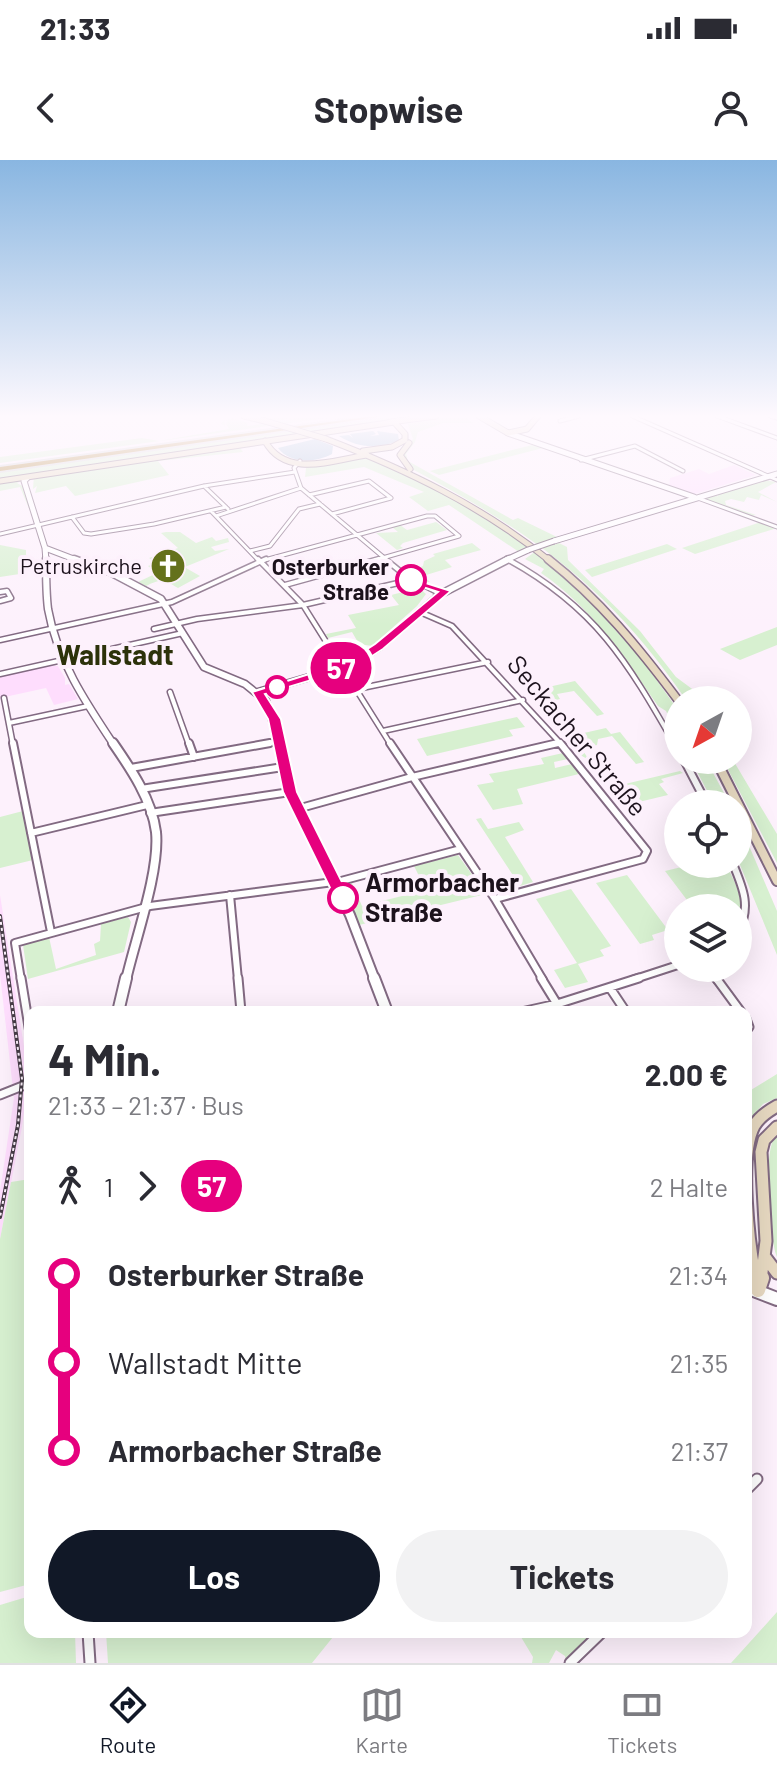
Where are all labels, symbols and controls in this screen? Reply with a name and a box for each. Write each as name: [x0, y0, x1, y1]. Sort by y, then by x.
text: 21:33: [40, 10, 111, 46]
icon: back: [24, 86, 68, 130]
icon: person: [709, 86, 753, 130]
text: Stopwise: [314, 87, 463, 130]
church icon: Petruskirche: [149, 547, 187, 585]
place label: Petruskirche: [20, 552, 142, 578]
place label: Osterburker Straße: [272, 553, 390, 604]
marker: Osterburker Straße: [396, 565, 426, 595]
district label: Wallstadt: [56, 637, 174, 671]
line badge: 57: [305, 642, 377, 694]
street label: Seckacher Straße: [502, 648, 654, 822]
text: 57: [327, 651, 355, 685]
unlabelled marker: [266, 676, 288, 698]
north arrow: [664, 686, 752, 774]
map controls: [664, 686, 752, 982]
button: locate: [664, 790, 752, 878]
place label: Armorbacher Straße: [365, 866, 519, 927]
marker: Armorbacher Straße: [328, 883, 358, 913]
button: layers: [664, 894, 752, 982]
text: 4 Min.: [48, 1032, 162, 1085]
text: 2.00 €: [645, 1056, 728, 1092]
text: 21:33 – 21:37 · Bus: [48, 1089, 244, 1120]
icon: walk: [48, 1164, 92, 1208]
icon: forward: [125, 1164, 169, 1208]
text: 57: [197, 1169, 226, 1203]
text: 1: [104, 1171, 113, 1202]
text: 2 Halte: [650, 1171, 728, 1202]
text: Osterburker Straße: [108, 1256, 364, 1292]
text: 21:34: [669, 1259, 728, 1290]
text: Wallstadt Mitte: [108, 1344, 302, 1380]
text: 21:35: [670, 1347, 728, 1378]
text: Armorbacher Straße: [108, 1432, 382, 1468]
text: 21:37: [671, 1435, 728, 1466]
button: Los: [48, 1530, 380, 1622]
button: Tickets: [396, 1530, 728, 1622]
tab: Route: [100, 1683, 156, 1757]
tab: Karte: [356, 1683, 408, 1757]
tab: Tickets: [607, 1683, 677, 1757]

